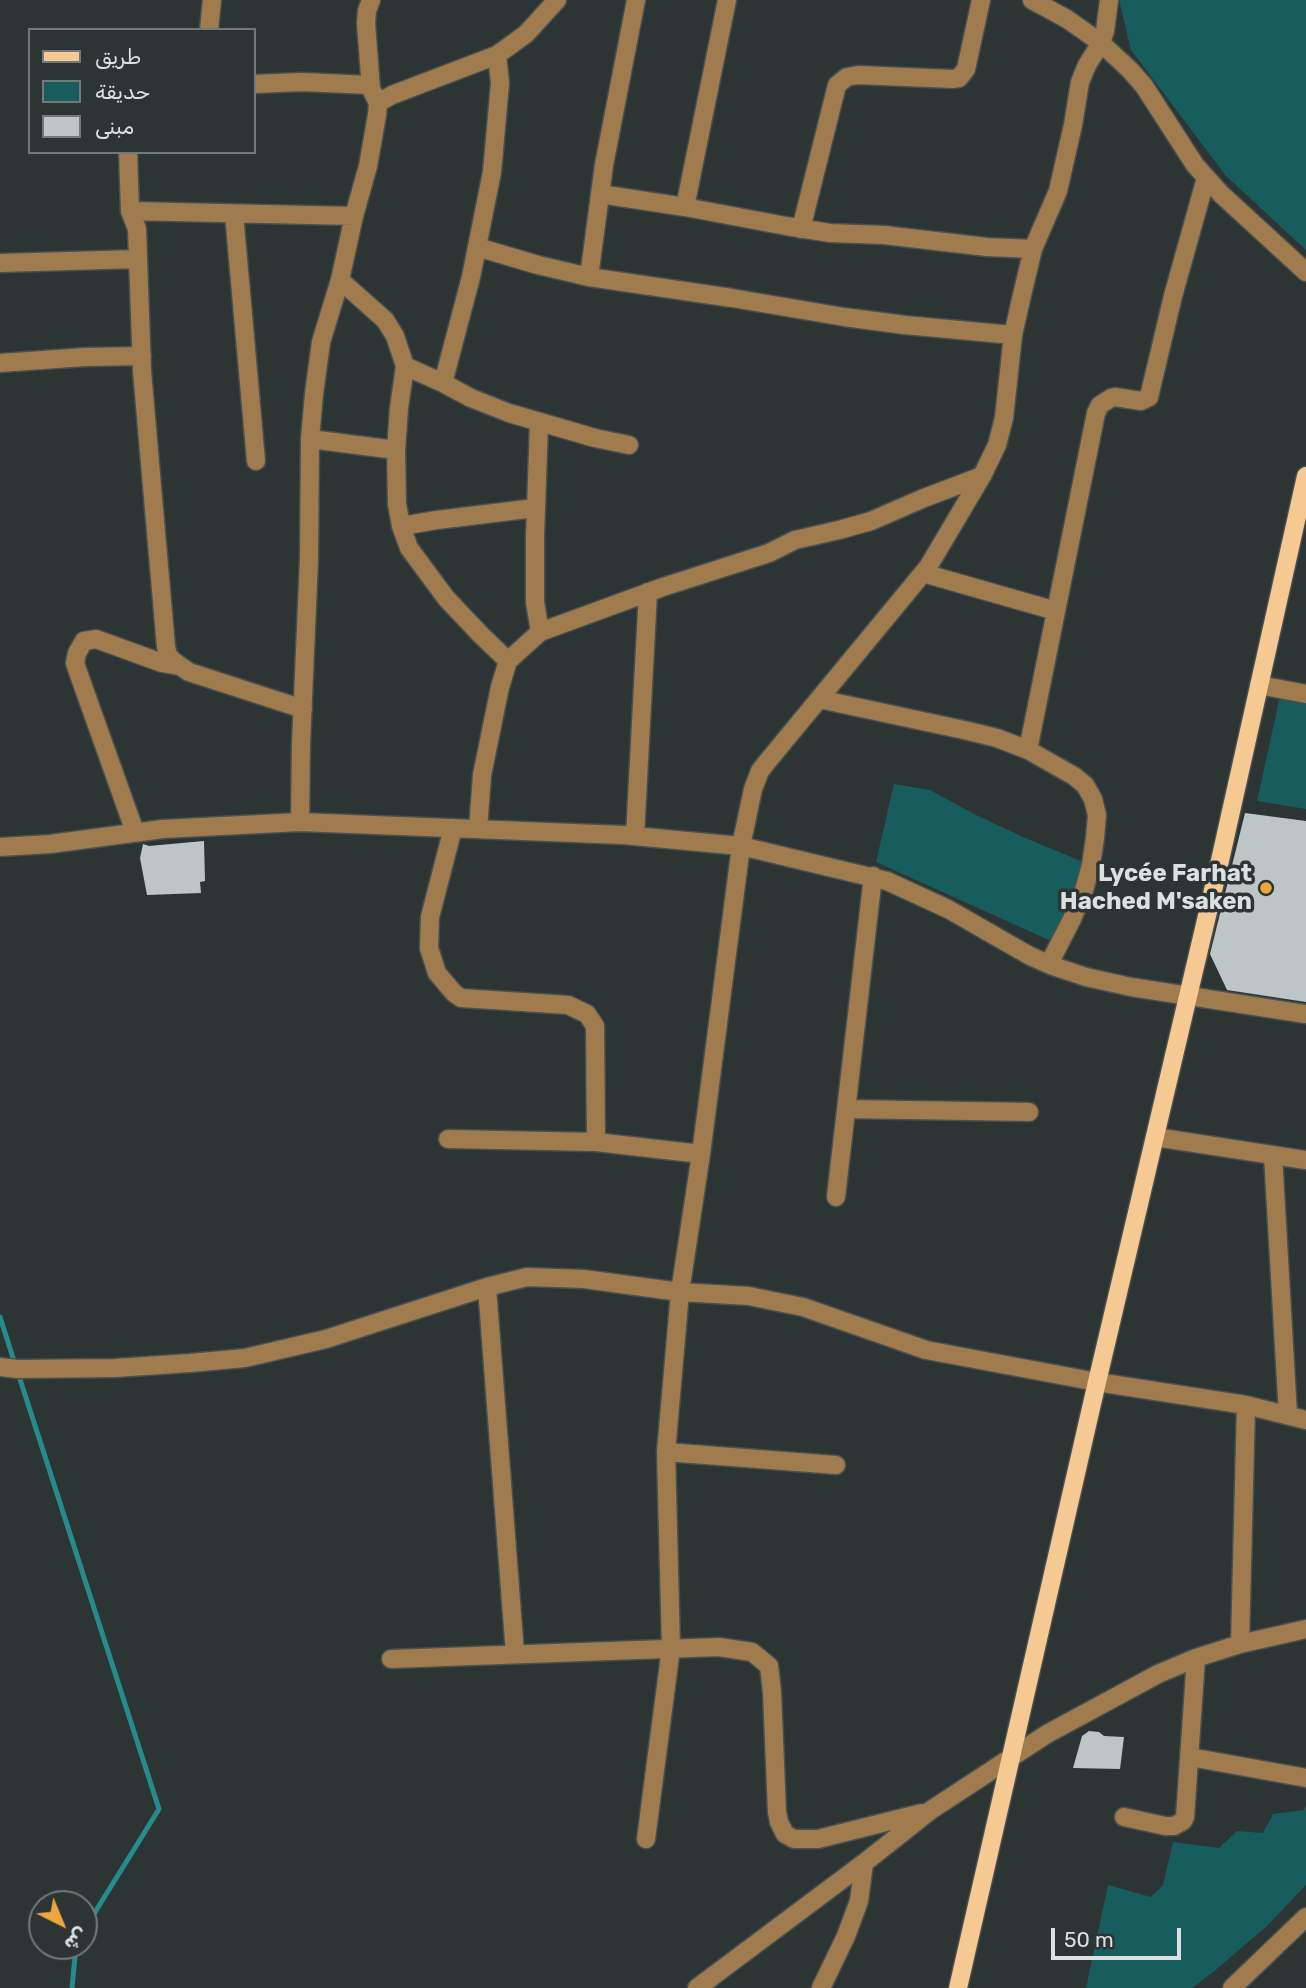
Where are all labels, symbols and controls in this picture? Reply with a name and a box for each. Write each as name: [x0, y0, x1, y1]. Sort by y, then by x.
legend: [28, 28, 256, 154]
text: طريق: [95, 44, 141, 69]
text: حديقة: [95, 79, 150, 104]
text: مبنى: [95, 114, 134, 139]
place label: Lycée Farhat Hached M'saken: [1060, 860, 1252, 916]
marker: Lycée Farhat Hached M'saken: [1258, 880, 1274, 896]
north arrow: [28, 1890, 98, 1960]
scale bar: [1054, 1914, 1184, 1958]
text: ش: [60, 1923, 93, 1956]
text: 50 m: [1064, 1927, 1114, 1952]

